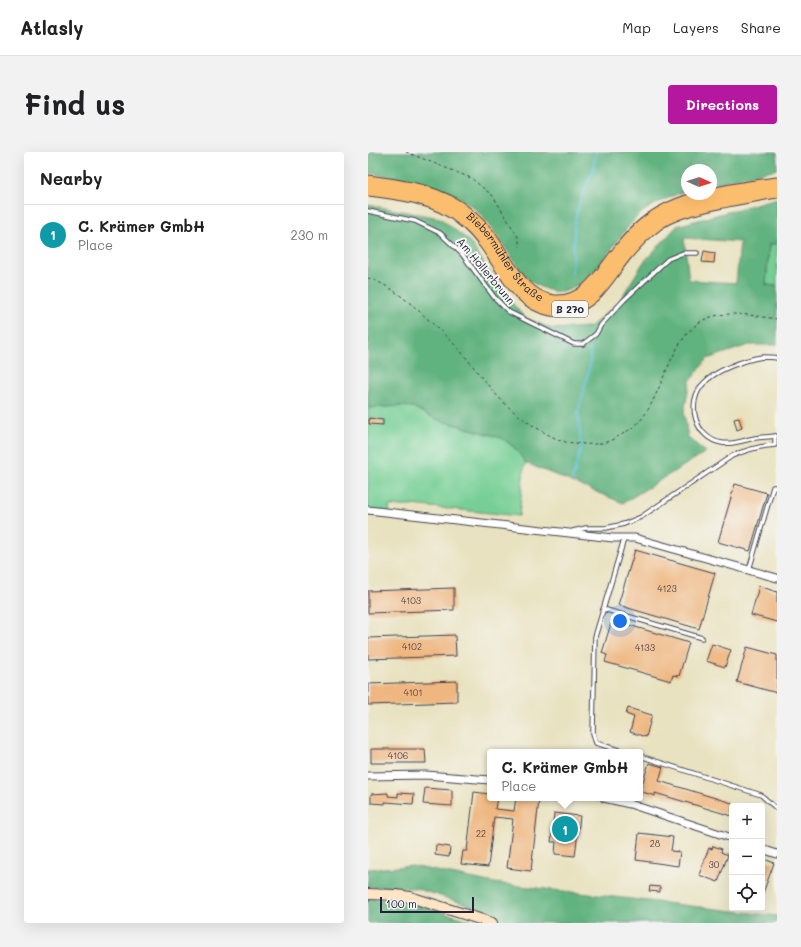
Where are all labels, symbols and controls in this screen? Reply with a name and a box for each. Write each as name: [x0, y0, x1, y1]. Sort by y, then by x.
text: Atlasly: [20, 15, 83, 40]
text: Map: [622, 18, 651, 37]
text: Layers: [673, 18, 719, 37]
text: Share: [741, 18, 781, 37]
button: Directions: [668, 85, 777, 124]
text: Find us: [24, 86, 125, 122]
north arrow: [681, 164, 717, 200]
text: Nearby: [40, 167, 102, 189]
street label: Biebermühler Straße: [464, 208, 546, 305]
text: C. Krämer GmbH: [78, 216, 205, 236]
text: 1: [50, 226, 56, 243]
text: 230 m: [291, 226, 328, 243]
street label: Am Hollerbrunn: [454, 234, 519, 307]
text: Place: [78, 236, 113, 253]
road number: B 270: [552, 301, 588, 317]
house number: 4123: [657, 583, 677, 594]
house number: 4103: [401, 595, 421, 606]
your location: [610, 611, 630, 631]
house number: 4102: [402, 641, 422, 652]
house number: 4133: [635, 642, 655, 653]
house number: 4101: [404, 687, 422, 698]
popup: [487, 749, 643, 801]
house number: 4106: [388, 750, 408, 761]
text: C. Krämer GmbH: [501, 757, 629, 777]
text: Place: [501, 777, 536, 794]
map controls: [729, 803, 765, 911]
button: +: [729, 803, 765, 839]
pin: 1: [552, 814, 578, 844]
house number: 22: [476, 828, 486, 839]
house number: 28: [650, 838, 661, 849]
button: −: [729, 839, 765, 875]
house number: 30: [709, 859, 720, 870]
button: locate: [729, 875, 765, 911]
scale bar: [380, 895, 474, 914]
text: 100 m: [386, 896, 417, 911]

